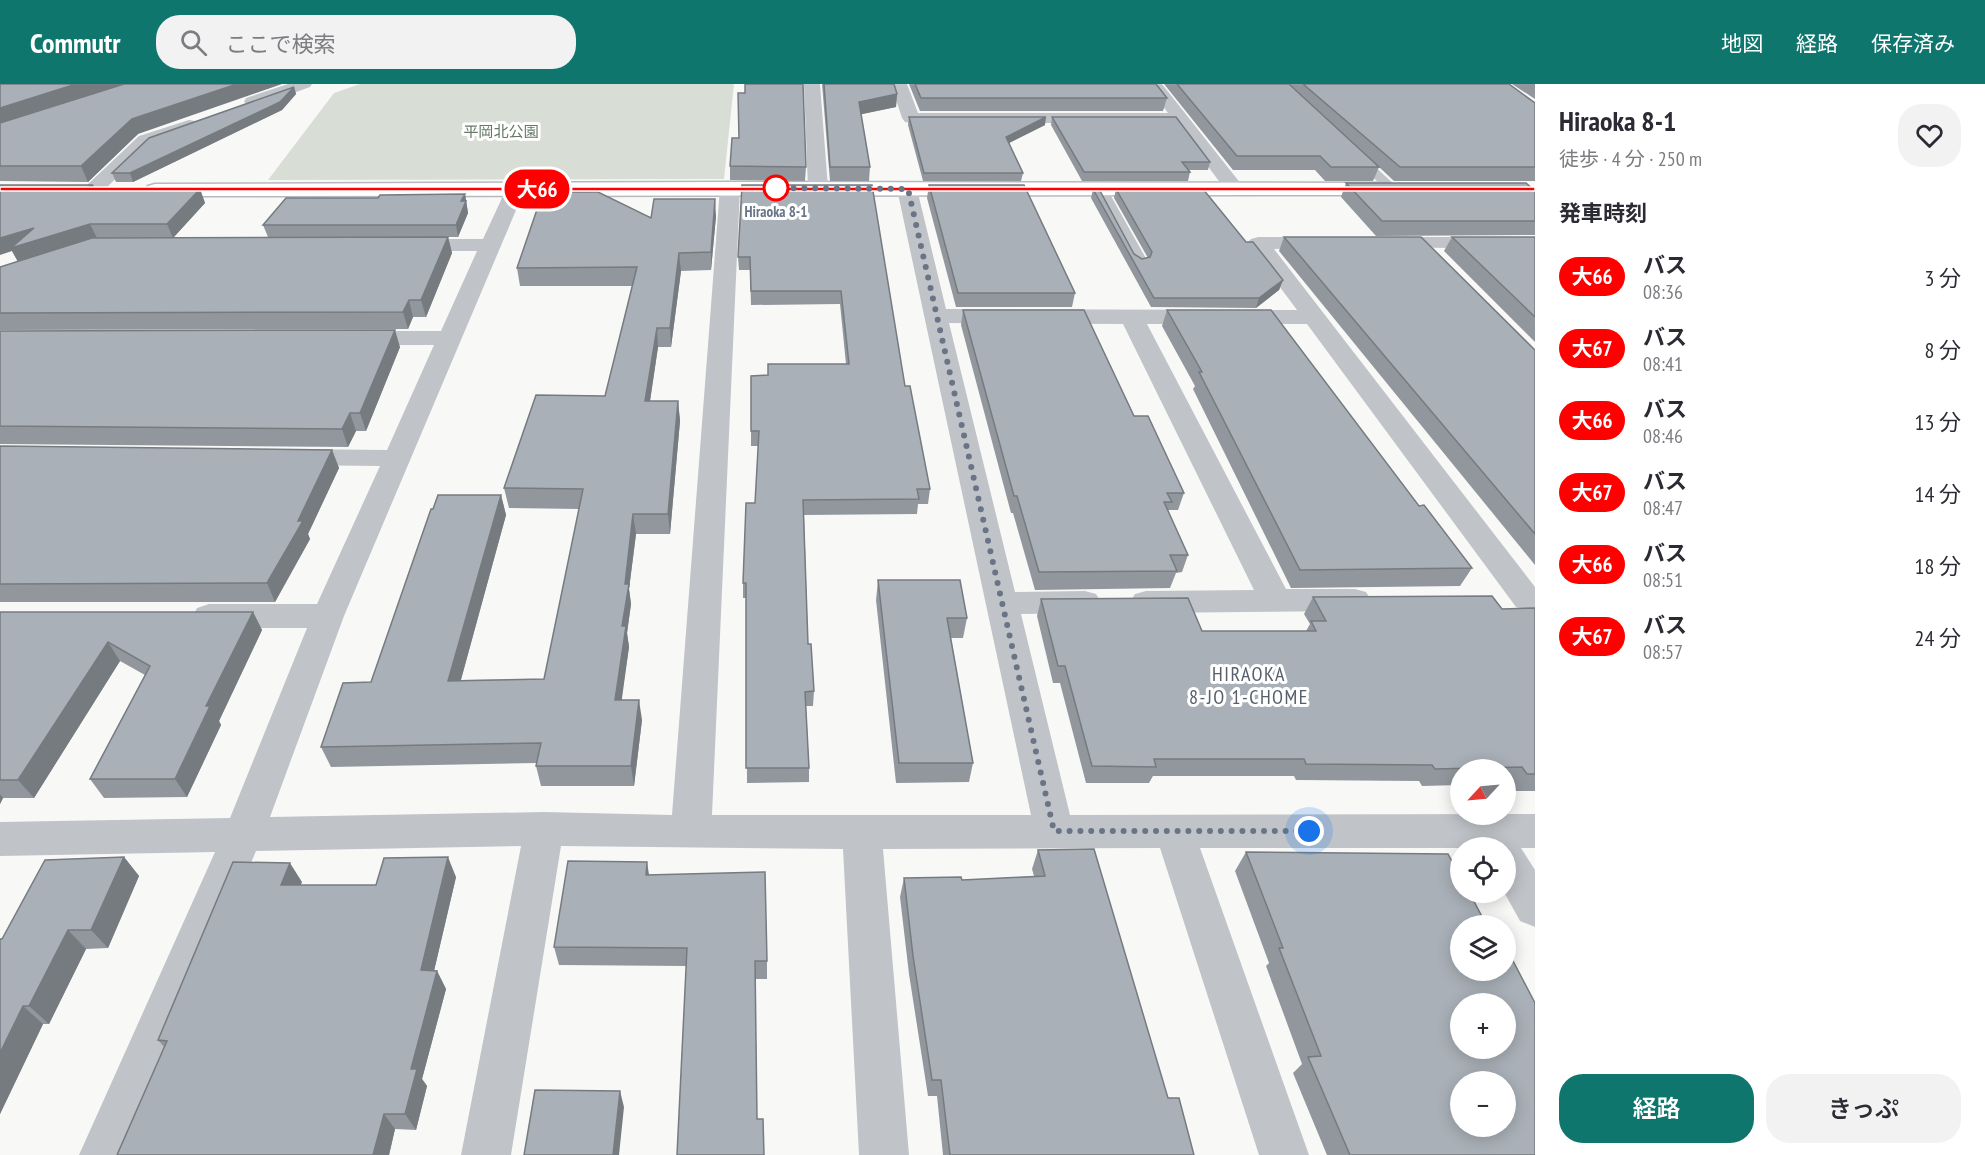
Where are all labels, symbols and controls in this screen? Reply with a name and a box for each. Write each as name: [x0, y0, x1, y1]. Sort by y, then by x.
search box: [156, 15, 576, 69]
text: Commutr: [30, 24, 120, 61]
icon: search: [177, 26, 210, 59]
text: ここで検索: [225, 30, 335, 58]
text: 地図: [1721, 30, 1763, 57]
text: 経路: [1796, 30, 1838, 57]
text: 保存済み: [1871, 30, 1955, 57]
text: Hiraoka 8-1: [1559, 102, 1676, 139]
button: heart: [1898, 104, 1961, 167]
park label: 平岡北公園: [463, 122, 539, 141]
text: 徒歩 · 4 分 · 250 m: [1559, 146, 1702, 172]
line badge: 大66: [502, 170, 572, 208]
marker: Hiraoka 8-1: [763, 175, 789, 201]
text: 大66: [516, 176, 558, 203]
text: 発車時刻: [1559, 199, 1647, 227]
place label: Hiraoka 8-1: [745, 202, 807, 221]
text: バス: [1643, 251, 1687, 279]
text: 大66: [1571, 263, 1613, 290]
text: 3 分: [1924, 264, 1961, 292]
text: 08:36: [1643, 279, 1683, 305]
text: バス: [1643, 323, 1687, 351]
text: 大67: [1571, 335, 1613, 362]
text: 8 分: [1924, 336, 1961, 364]
text: 08:41: [1643, 351, 1683, 377]
text: バス: [1643, 395, 1687, 423]
text: 大66: [1571, 407, 1613, 434]
text: 13 分: [1915, 408, 1961, 436]
text: 08:46: [1643, 423, 1683, 449]
text: バス: [1643, 467, 1687, 495]
text: 大67: [1571, 479, 1613, 506]
text: 14 分: [1915, 480, 1961, 508]
text: 08:47: [1643, 495, 1683, 521]
text: バス: [1643, 539, 1687, 567]
text: 大66: [1571, 551, 1613, 578]
text: 18 分: [1915, 552, 1961, 580]
text: 08:51: [1643, 567, 1683, 593]
text: バス: [1643, 611, 1687, 639]
text: 大67: [1571, 623, 1613, 650]
text: 24 分: [1915, 624, 1961, 652]
text: 08:57: [1643, 639, 1683, 665]
district label: HIRAOKA 8-JO 1-CHOME: [1189, 661, 1309, 710]
north arrow: [1450, 759, 1516, 825]
map controls: [1450, 759, 1516, 1137]
your location: [1294, 816, 1324, 846]
button: locate: [1450, 837, 1516, 903]
button: layers: [1450, 915, 1516, 981]
button: +: [1450, 993, 1516, 1059]
button: −: [1450, 1071, 1516, 1137]
button: 経路: [1559, 1074, 1754, 1143]
button: きっぷ: [1766, 1074, 1961, 1143]

